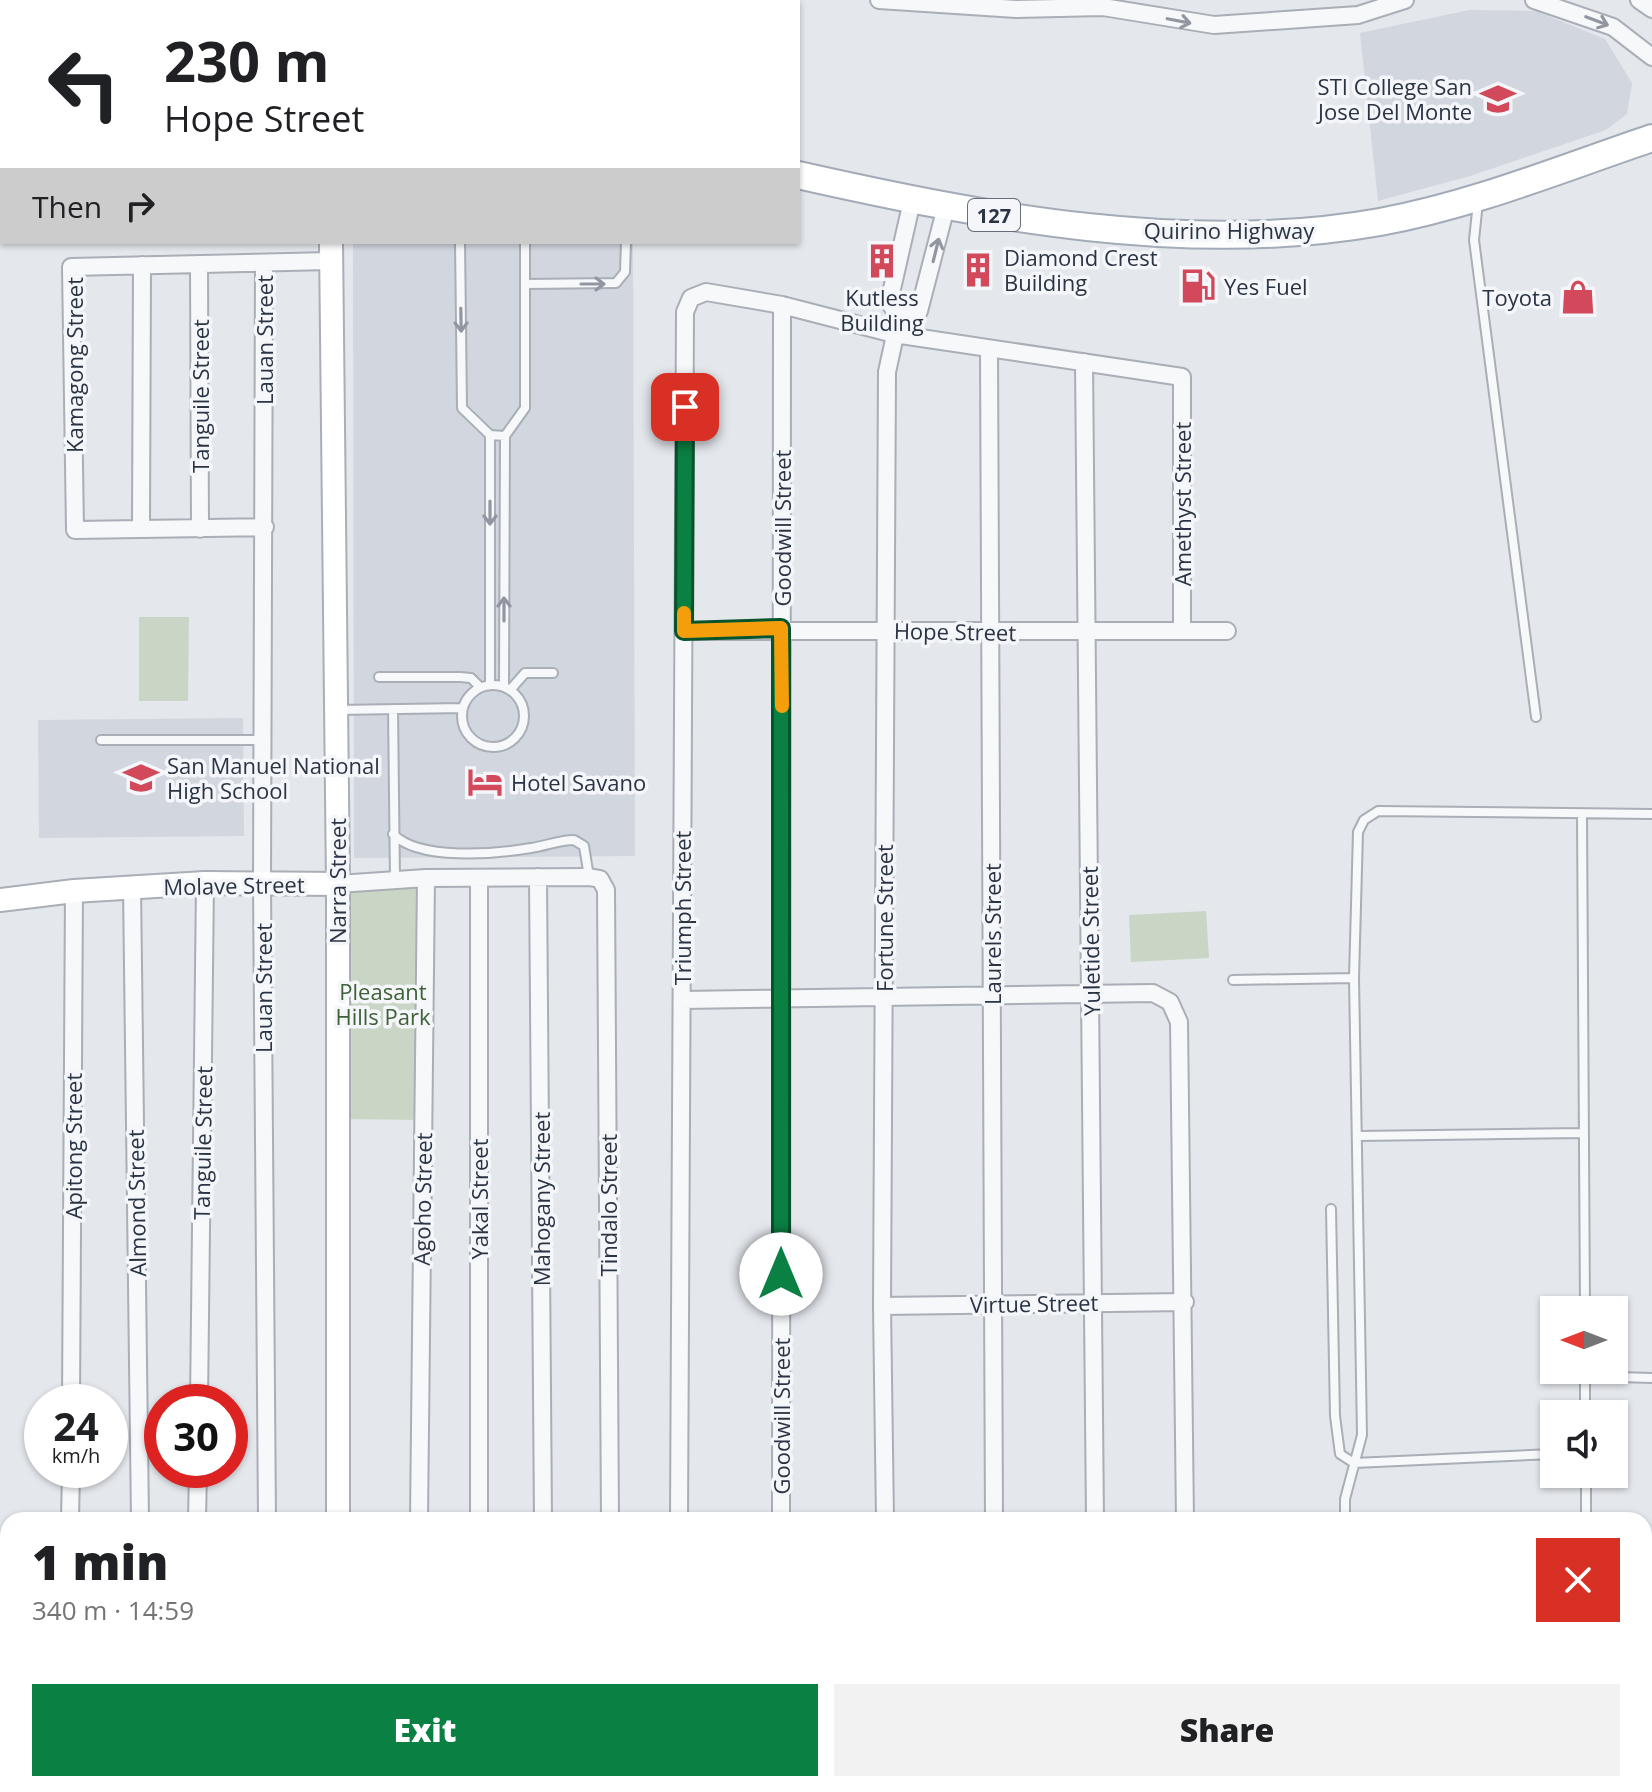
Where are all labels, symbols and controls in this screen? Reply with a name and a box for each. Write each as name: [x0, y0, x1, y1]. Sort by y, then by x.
one-way arrow: [1166, 15, 1192, 30]
one-way arrow: [1584, 15, 1609, 29]
text: 230 m: [164, 22, 330, 98]
icon: left: [32, 32, 136, 136]
place label: STI College San Jose Del Monte: [1316, 71, 1472, 126]
school or university icon: STI College San Jose Del Monte: [1479, 80, 1517, 118]
text: Hope Street: [164, 94, 364, 143]
icon: right: [118, 184, 162, 228]
text: Then: [32, 186, 102, 227]
road number: 127: [968, 199, 1020, 231]
street label: Quirino Highway: [1144, 215, 1315, 245]
one-way arrow: [929, 238, 944, 264]
building icon: Kutless Building: [863, 242, 901, 280]
place label: Diamond Crest Building: [1004, 242, 1158, 297]
building icon: Diamond Crest Building: [959, 251, 997, 289]
fuel station icon: Yes Fuel: [1179, 267, 1217, 305]
place label: Yes Fuel: [1224, 271, 1308, 301]
street label: Lauan Street: [249, 275, 279, 405]
one-way arrow: [579, 276, 606, 292]
street label: Kamagong Street: [59, 277, 89, 453]
shop icon: Toyota: [1559, 278, 1597, 316]
place label: Kutless Building: [840, 282, 924, 337]
place label: Toyota: [1482, 282, 1552, 312]
one-way arrow: [453, 306, 469, 333]
street label: Tanguile Street: [185, 319, 215, 473]
pin: [651, 373, 719, 441]
icon: arrive: [663, 385, 707, 429]
street label: Amethyst Street: [1167, 422, 1197, 586]
street label: Goodwill Street: [767, 449, 797, 606]
one-way arrow: [482, 499, 498, 526]
one-way arrow: [496, 596, 512, 623]
street label: Hope Street: [894, 615, 1017, 647]
place label: San Manuel National High School: [167, 750, 380, 805]
school or university icon: San Manuel National High School: [122, 759, 160, 797]
hotel icon: Hotel Savano: [466, 763, 504, 801]
place label: Hotel Savano: [511, 767, 646, 797]
street label: Narra Street: [322, 818, 352, 944]
street label: Triumph Street: [667, 831, 697, 985]
street label: Fortune Street: [869, 844, 899, 992]
street label: Laurels Street: [977, 863, 1007, 1005]
street label: Yuletide Street: [1074, 866, 1106, 1016]
street label: Molave Street: [163, 869, 305, 901]
street label: Lauan Street: [248, 923, 278, 1053]
park label: Pleasant Hills Park: [335, 976, 431, 1031]
street label: Tanguile Street: [186, 1066, 218, 1220]
street label: Apitong Street: [58, 1073, 88, 1219]
street label: Mahogany Street: [526, 1112, 556, 1286]
street label: Almond Street: [120, 1129, 152, 1277]
street label: Agoho Street: [406, 1132, 438, 1266]
street label: Tindalo Street: [593, 1133, 623, 1276]
street label: Yakal Street: [464, 1138, 494, 1260]
position arrow: [739, 1232, 823, 1316]
street label: Virtue Street: [969, 1287, 1099, 1319]
north arrow: [1540, 1296, 1628, 1384]
map controls: [1540, 1296, 1628, 1488]
street label: Goodwill Street: [766, 1337, 796, 1494]
speed limit sign: 30: [144, 1384, 248, 1488]
text: 24: [53, 1398, 99, 1453]
button: sound: [1540, 1400, 1628, 1488]
text: km/h: [52, 1442, 100, 1469]
text: 1 min: [32, 1529, 168, 1594]
button: close: [1536, 1538, 1620, 1622]
text: 340 m · 14:59: [32, 1592, 194, 1628]
button: Exit: [32, 1684, 818, 1776]
button: Share: [834, 1684, 1620, 1776]

